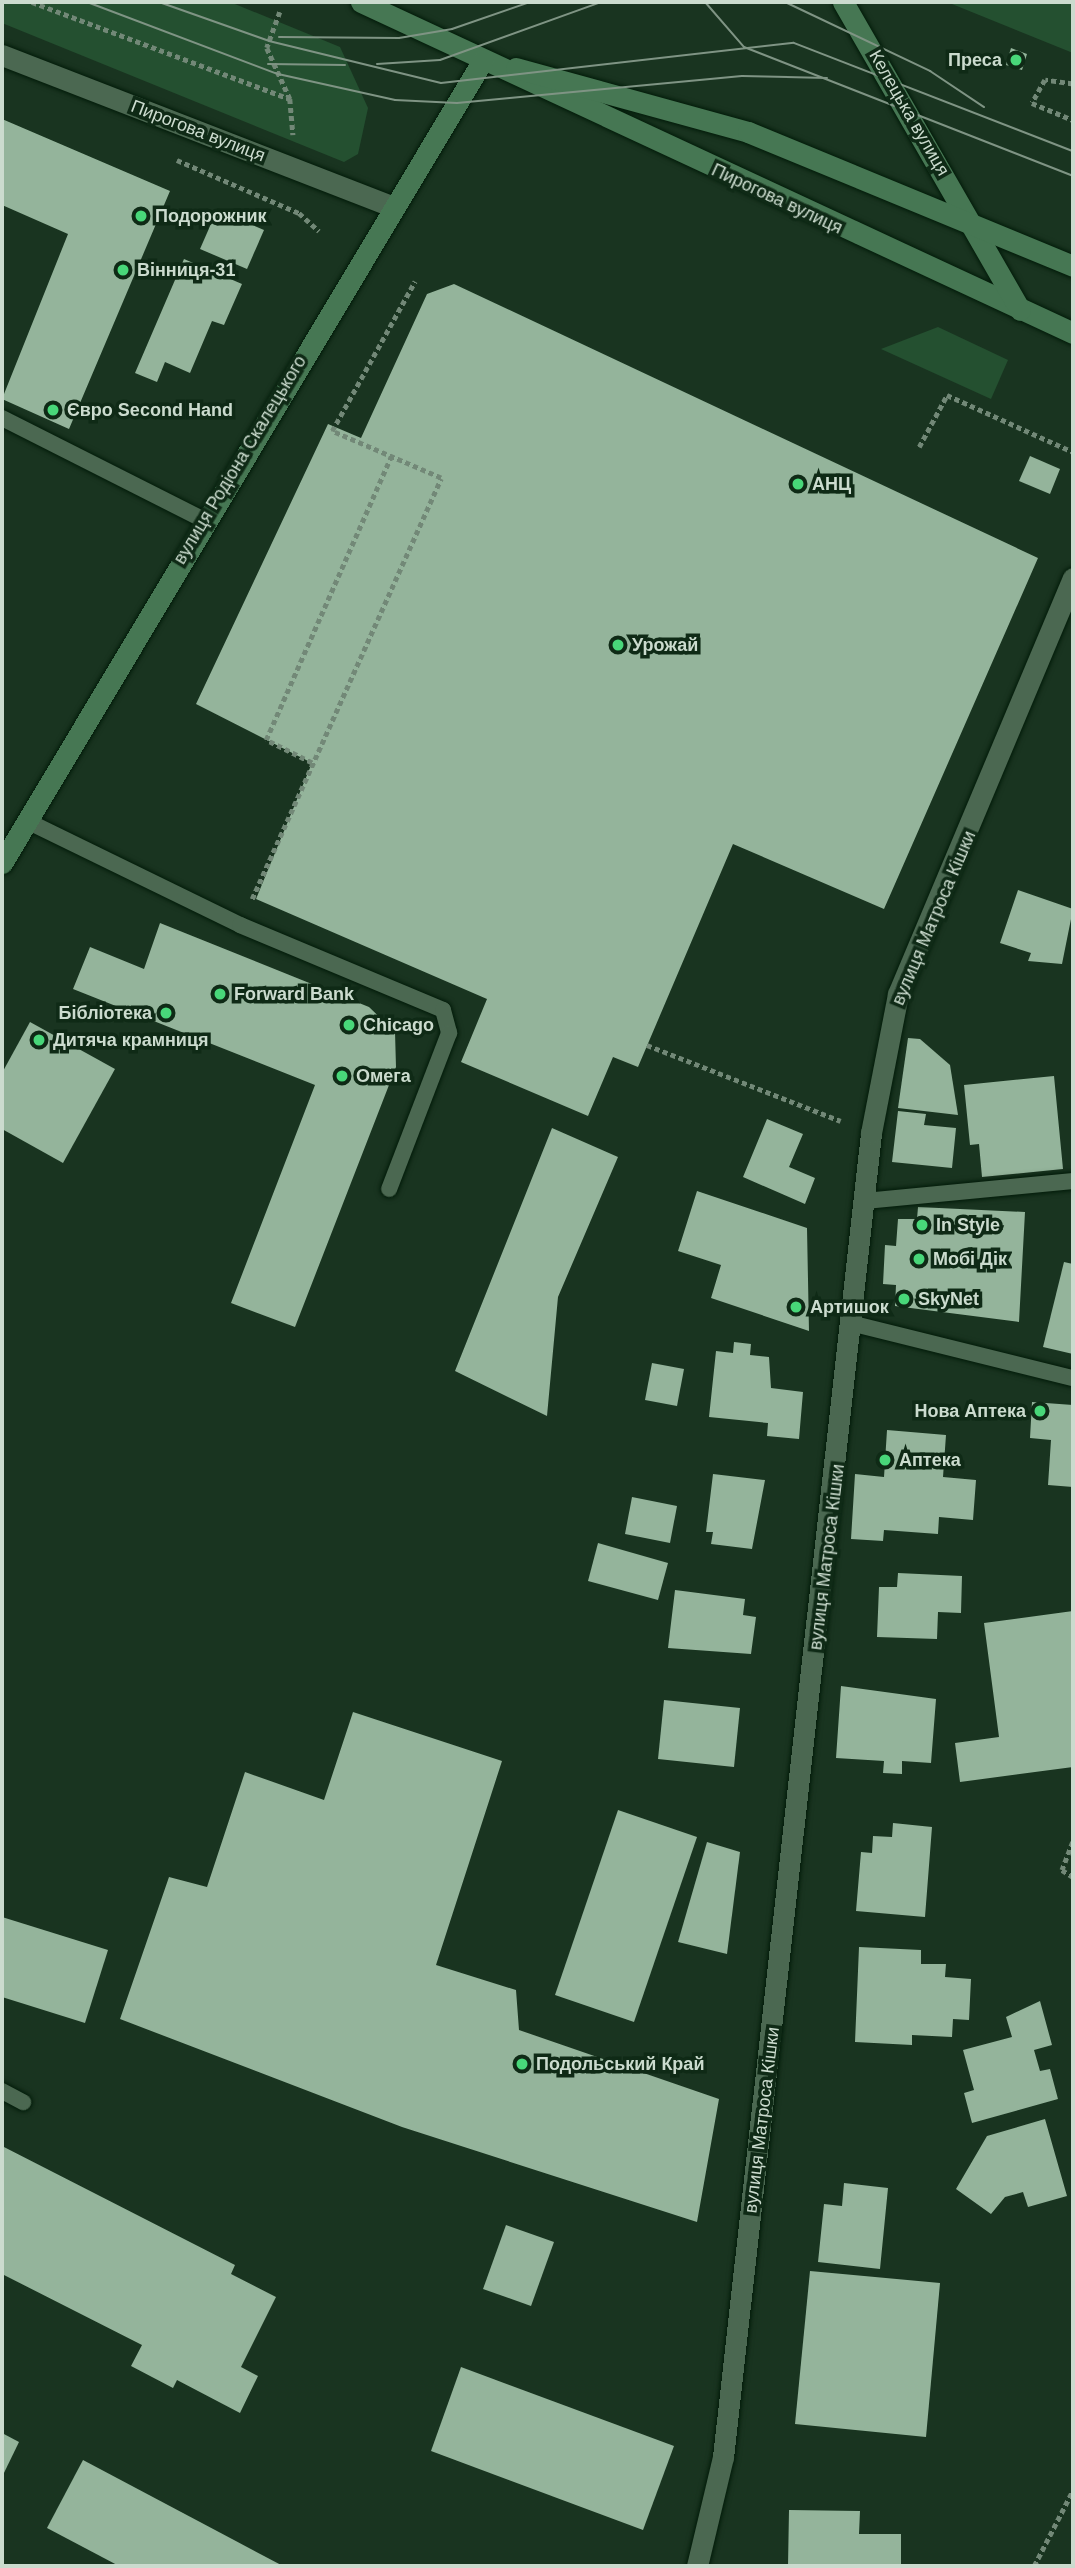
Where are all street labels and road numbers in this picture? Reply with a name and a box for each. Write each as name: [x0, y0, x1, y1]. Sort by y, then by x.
street label: Келецька вулиця: [864, 46, 954, 180]
street label: Пирогова вулиця: [128, 95, 268, 167]
street label: Пирогова вулиця: [708, 159, 846, 239]
street label: вулиця Родіона Скалецького: [169, 352, 311, 568]
street label: вулиця Матроса Кішки: [887, 828, 981, 1008]
street label: вулиця Матроса Кішки: [805, 1463, 849, 1651]
street label: вулиця Матроса Кішки: [740, 2026, 784, 2214]

